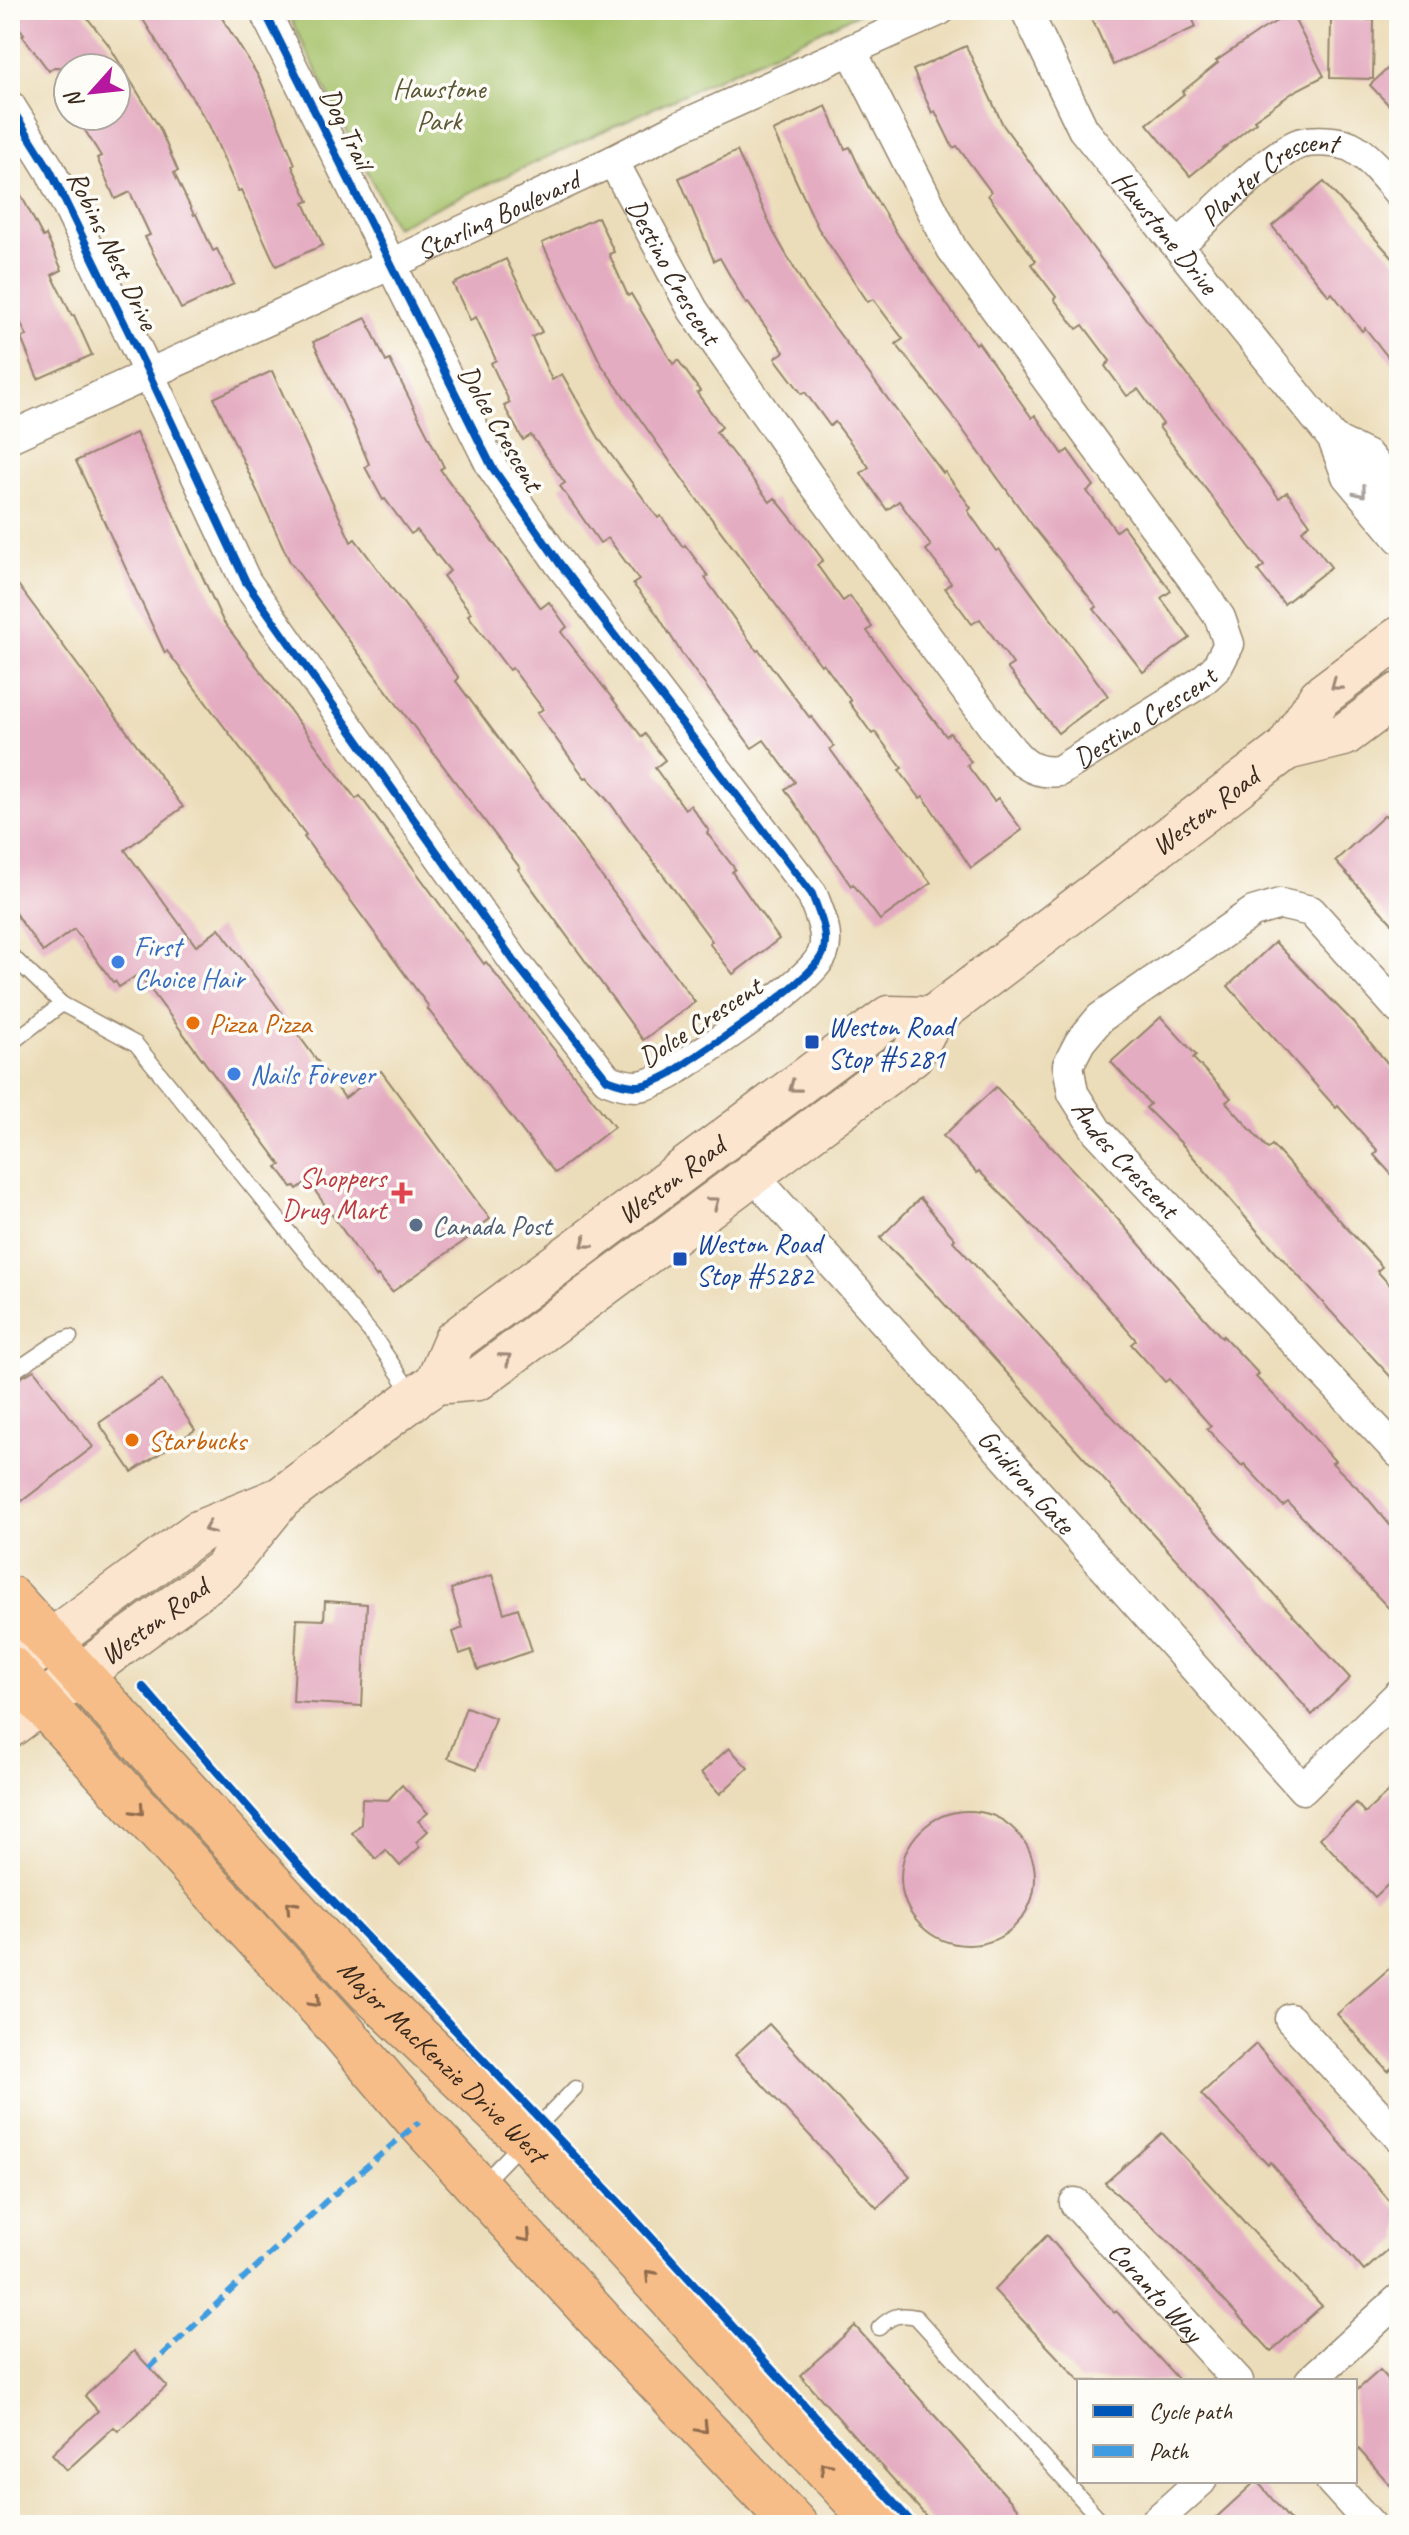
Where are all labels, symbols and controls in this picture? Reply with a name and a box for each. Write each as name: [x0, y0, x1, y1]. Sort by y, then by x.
north arrow: [52, 52, 132, 132]
park label: Hawstone Park: [393, 71, 487, 138]
street label: Dog Trail: [312, 82, 384, 179]
text: N: [58, 85, 91, 113]
street label: Planter Crescent: [1192, 124, 1344, 233]
street label: Starling Boulevard: [411, 160, 588, 267]
street label: Hawstone Drive: [1105, 163, 1228, 302]
street label: Robins Nest Drive: [59, 165, 167, 337]
street label: Destino Crescent: [619, 192, 731, 353]
street label: Dolce Crescent: [451, 359, 552, 500]
one-way arrow: [1351, 483, 1365, 498]
street label: Destino Crescent: [1066, 657, 1226, 775]
one-way arrow: [1331, 675, 1345, 689]
street label: Weston Road: [1144, 756, 1269, 863]
place label: First Choice Hair: [134, 929, 246, 996]
marker: First Choice Hair: [109, 953, 127, 971]
street label: Dolce Crescent: [632, 968, 770, 1075]
place label: Pizza Pizza: [209, 1006, 313, 1041]
place label: Weston Road Stop #5281: [828, 1009, 957, 1076]
marker: Pizza Pizza: [184, 1014, 202, 1032]
marker: Weston Road Stop #5281: [803, 1033, 821, 1051]
place label: Nails Forever: [250, 1057, 377, 1092]
marker: Nails Forever: [225, 1065, 243, 1083]
one-way arrow: [788, 1078, 803, 1092]
street label: Andes Crescent: [1064, 1093, 1189, 1227]
street label: Weston Road: [610, 1126, 735, 1231]
place label: Shoppers Drug Mart: [282, 1160, 389, 1227]
marker: Shoppers Drug Mart: [393, 1184, 411, 1202]
one-way arrow: [706, 1197, 720, 1212]
place label: Canada Post: [432, 1208, 554, 1243]
marker: Canada Post: [407, 1216, 425, 1234]
place label: Weston Road Stop #5282: [696, 1226, 825, 1293]
one-way arrow: [580, 1234, 595, 1248]
marker: Weston Road Stop #5282: [671, 1250, 689, 1268]
one-way arrow: [498, 1353, 512, 1367]
street label: Gridiron Gate: [971, 1421, 1084, 1542]
place label: Starbucks: [148, 1423, 248, 1458]
marker: Starbucks: [123, 1431, 141, 1449]
one-way arrow: [202, 1519, 217, 1535]
street label: Weston Road: [93, 1567, 218, 1672]
one-way arrow: [130, 1801, 144, 1816]
one-way arrow: [287, 1901, 301, 1916]
street label: Major MacKenzie Drive West: [331, 1952, 558, 2172]
one-way arrow: [306, 1992, 320, 2007]
one-way arrow: [516, 2228, 530, 2243]
street label: Coranto Way: [1101, 2234, 1213, 2351]
one-way arrow: [645, 2270, 659, 2285]
legend: [1077, 2379, 1357, 2483]
text: Cycle path: [1149, 2396, 1233, 2426]
one-way arrow: [694, 2418, 708, 2433]
text: Path: [1149, 2436, 1190, 2466]
one-way arrow: [820, 2462, 834, 2477]

